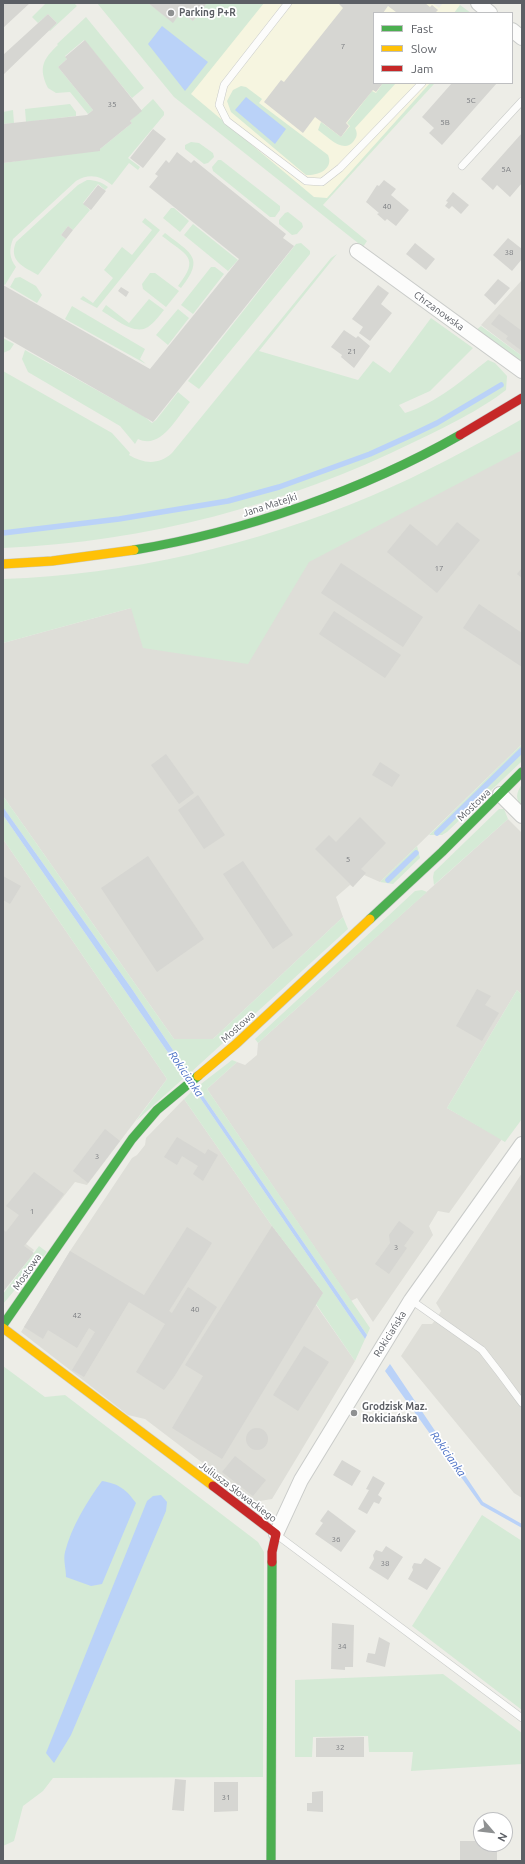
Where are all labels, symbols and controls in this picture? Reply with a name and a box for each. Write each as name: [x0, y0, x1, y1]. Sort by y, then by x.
place label: Parking P+R: [179, 7, 236, 19]
marker: Parking P+R: [166, 8, 176, 18]
legend: [373, 12, 513, 84]
text: Fast: [411, 22, 433, 35]
house number: 7: [341, 41, 345, 51]
text: Slow: [411, 42, 437, 55]
text: Jam: [411, 62, 433, 75]
house number: 5C: [466, 95, 476, 105]
house number: 35: [107, 99, 117, 109]
house number: 5B: [440, 117, 450, 127]
house number: 5A: [501, 164, 511, 174]
house number: 40: [382, 201, 392, 211]
house number: 38: [504, 247, 514, 257]
street label: Chrzanowska: [412, 289, 466, 333]
house number: 21: [347, 346, 357, 356]
street label: Jana Matejki: [241, 491, 299, 519]
house number: 17: [434, 563, 444, 573]
street label: Mostowa: [455, 786, 493, 824]
house number: 5: [346, 854, 350, 864]
street label: Mostowa: [219, 1009, 257, 1045]
water label: Rokicianka: [166, 1049, 206, 1099]
house number: 3: [95, 1151, 99, 1161]
house number: 1: [30, 1206, 34, 1216]
house number: 3: [394, 1242, 398, 1252]
street label: Mostowa: [10, 1252, 44, 1292]
house number: 40: [190, 1304, 200, 1314]
street label: Rokiciańska: [371, 1309, 409, 1359]
house number: 42: [72, 1310, 82, 1320]
place label: Grodzisk Maz. Rokiciańska: [362, 1401, 427, 1424]
marker: Grodzisk Maz. Rokiciańska: [349, 1408, 359, 1418]
water label: Rokicianka: [428, 1429, 468, 1479]
street label: Juliusza Słowackiego: [197, 1459, 279, 1525]
house number: 36: [331, 1534, 341, 1544]
house number: 38: [380, 1558, 390, 1568]
house number: 34: [337, 1641, 347, 1651]
house number: 32: [335, 1742, 345, 1752]
house number: 31: [221, 1792, 231, 1802]
north arrow: [473, 1812, 513, 1852]
text: N: [495, 1831, 510, 1844]

